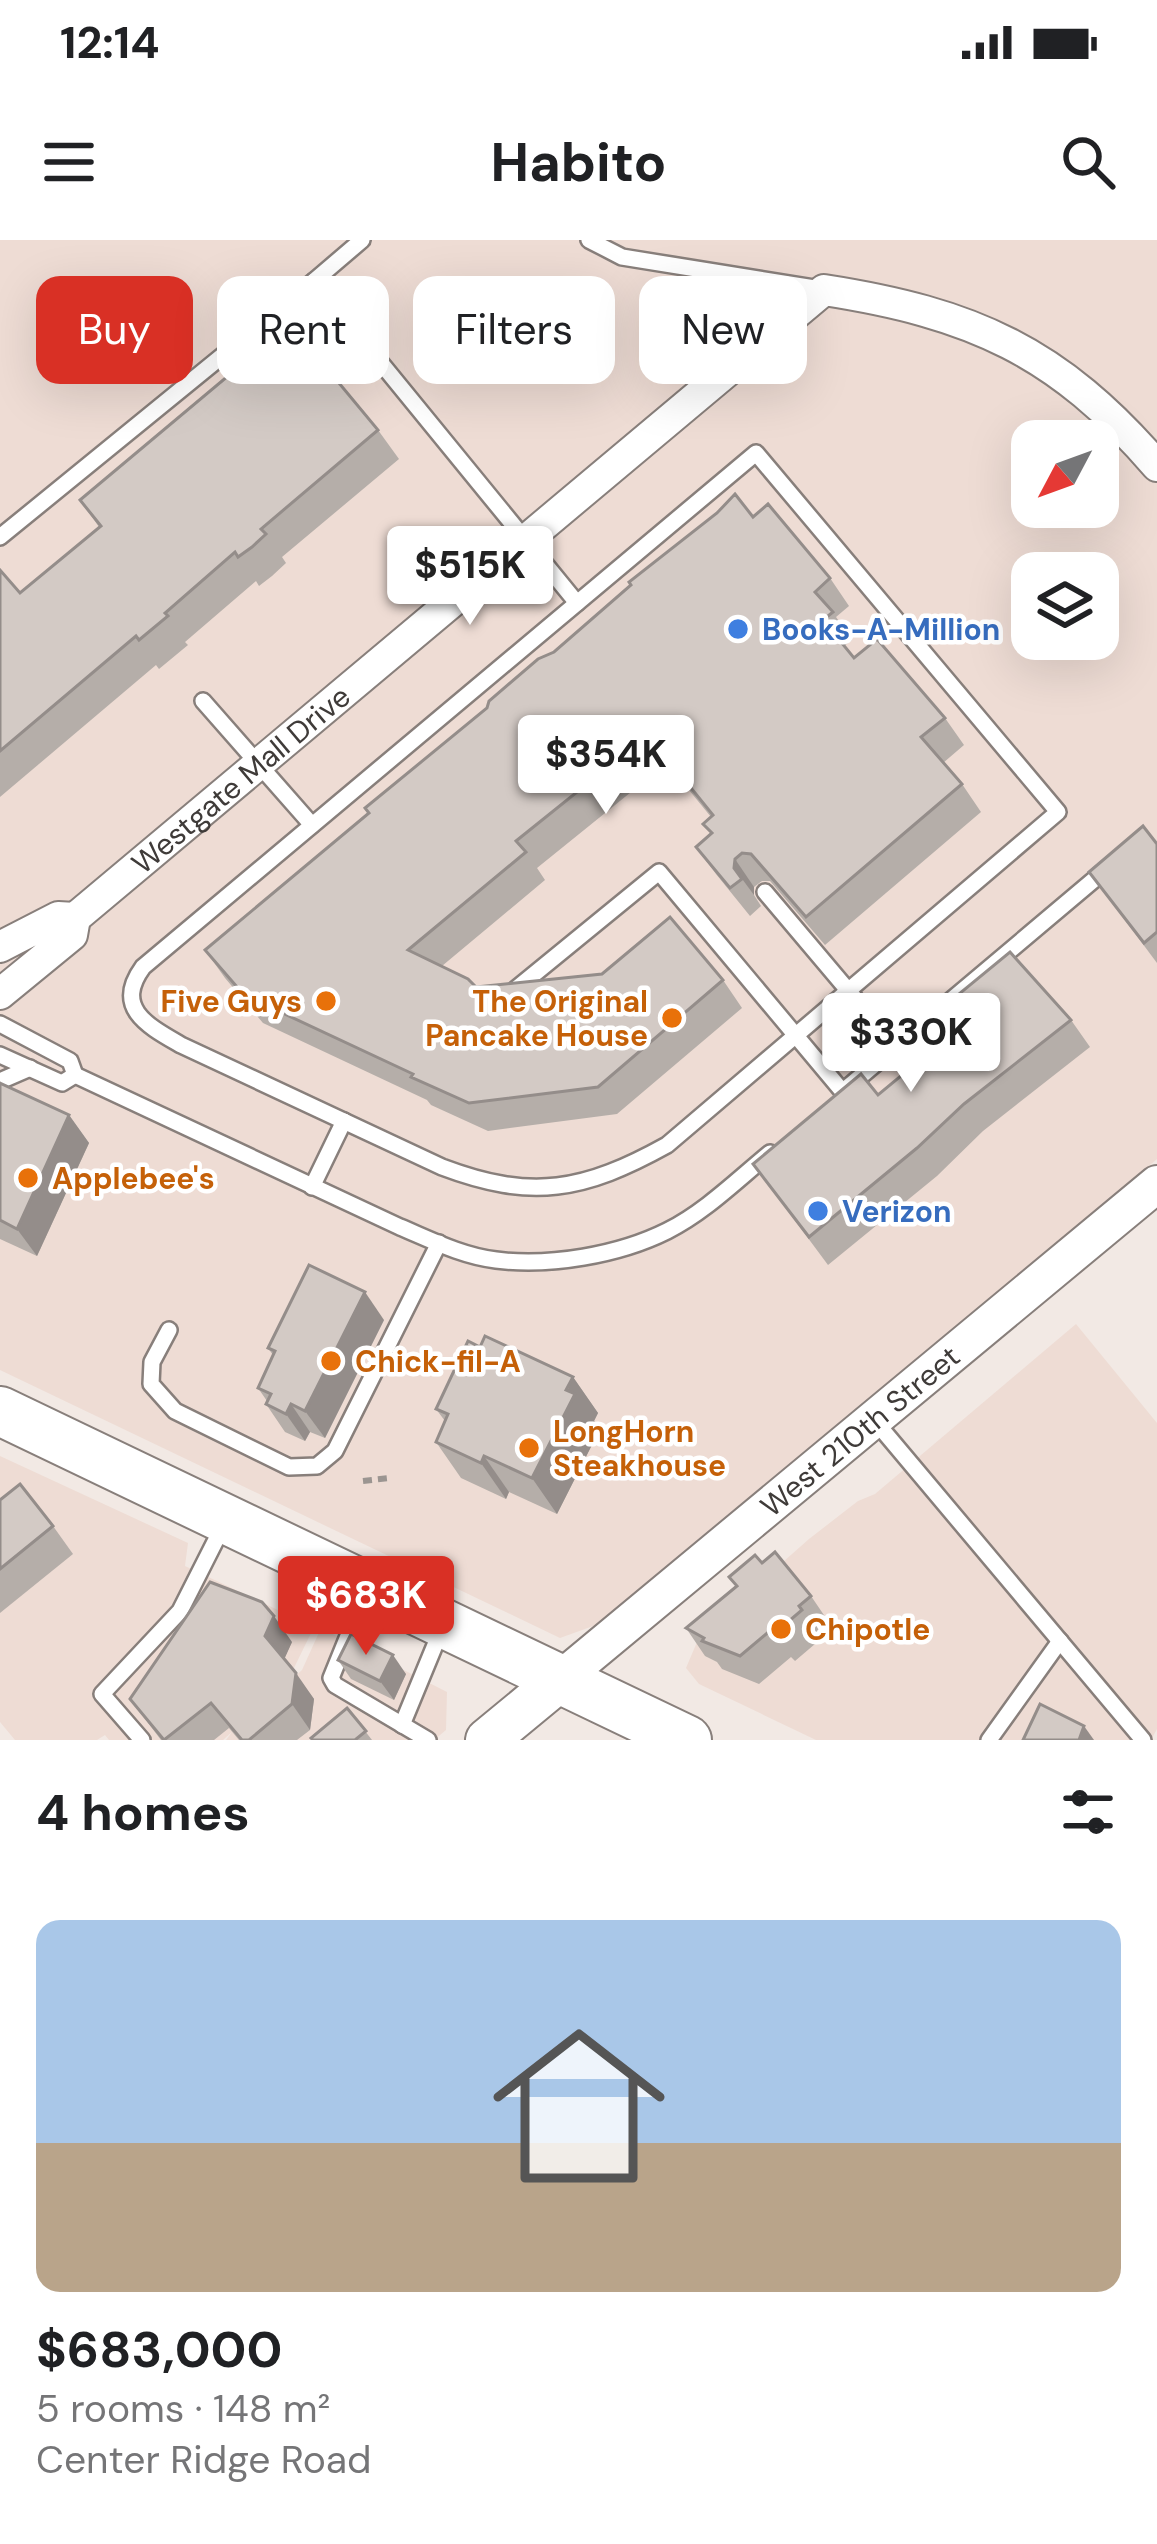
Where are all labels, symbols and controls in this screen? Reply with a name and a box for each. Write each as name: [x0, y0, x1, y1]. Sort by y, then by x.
text: 12:14: [60, 13, 159, 72]
text: Habito: [491, 127, 667, 198]
icon: menu: [36, 129, 102, 195]
icon: search: [1055, 129, 1121, 195]
chip: Buy: [36, 276, 193, 384]
chip: Rent: [217, 276, 389, 384]
chip: Filters: [413, 276, 615, 384]
chip: New: [639, 276, 807, 384]
north arrow: [1011, 420, 1119, 528]
map controls: [1011, 420, 1119, 660]
pin: $515K: [386, 526, 554, 628]
text: $515K: [414, 539, 526, 590]
button: layers: [1011, 552, 1119, 660]
place label: Books-A-Million: [762, 610, 1000, 649]
marker: Books-A-Million: [725, 616, 751, 642]
street label: Westgate Mall Drive: [123, 676, 358, 882]
pin: $354K: [522, 715, 690, 817]
text: $354K: [545, 728, 667, 779]
place label: Five Guys: [161, 982, 302, 1021]
place label: The Original Pancake House: [425, 982, 648, 1055]
marker: Five Guys: [313, 988, 339, 1014]
pin: $330K: [827, 993, 995, 1095]
marker: The Original Pancake House: [659, 1005, 685, 1031]
text: $330K: [849, 1006, 973, 1057]
place label: Applebee's: [52, 1159, 215, 1198]
marker: Applebee's: [15, 1165, 41, 1191]
place label: Verizon: [842, 1192, 951, 1231]
marker: Verizon: [805, 1198, 831, 1224]
street label: West 210th Street: [752, 1337, 968, 1525]
place label: Chick-fil-A: [355, 1342, 521, 1381]
marker: Chick-fil-A: [318, 1348, 344, 1374]
place label: LongHorn Steakhouse: [553, 1412, 726, 1485]
marker: LongHorn Steakhouse: [516, 1435, 542, 1461]
pin: $683K: [282, 1556, 450, 1658]
text: $683K: [305, 1569, 427, 1620]
place label: Chipotle: [805, 1610, 930, 1649]
marker: Chipotle: [768, 1616, 794, 1642]
text: 4 homes: [36, 1779, 250, 1846]
icon: filters: [1055, 1779, 1121, 1845]
icon: home: [471, 1998, 687, 2214]
text: $683,000: [36, 2316, 282, 2383]
text: 5 rooms · 148 m²: [36, 2383, 330, 2434]
text: Center Ridge Road: [36, 2434, 371, 2485]

